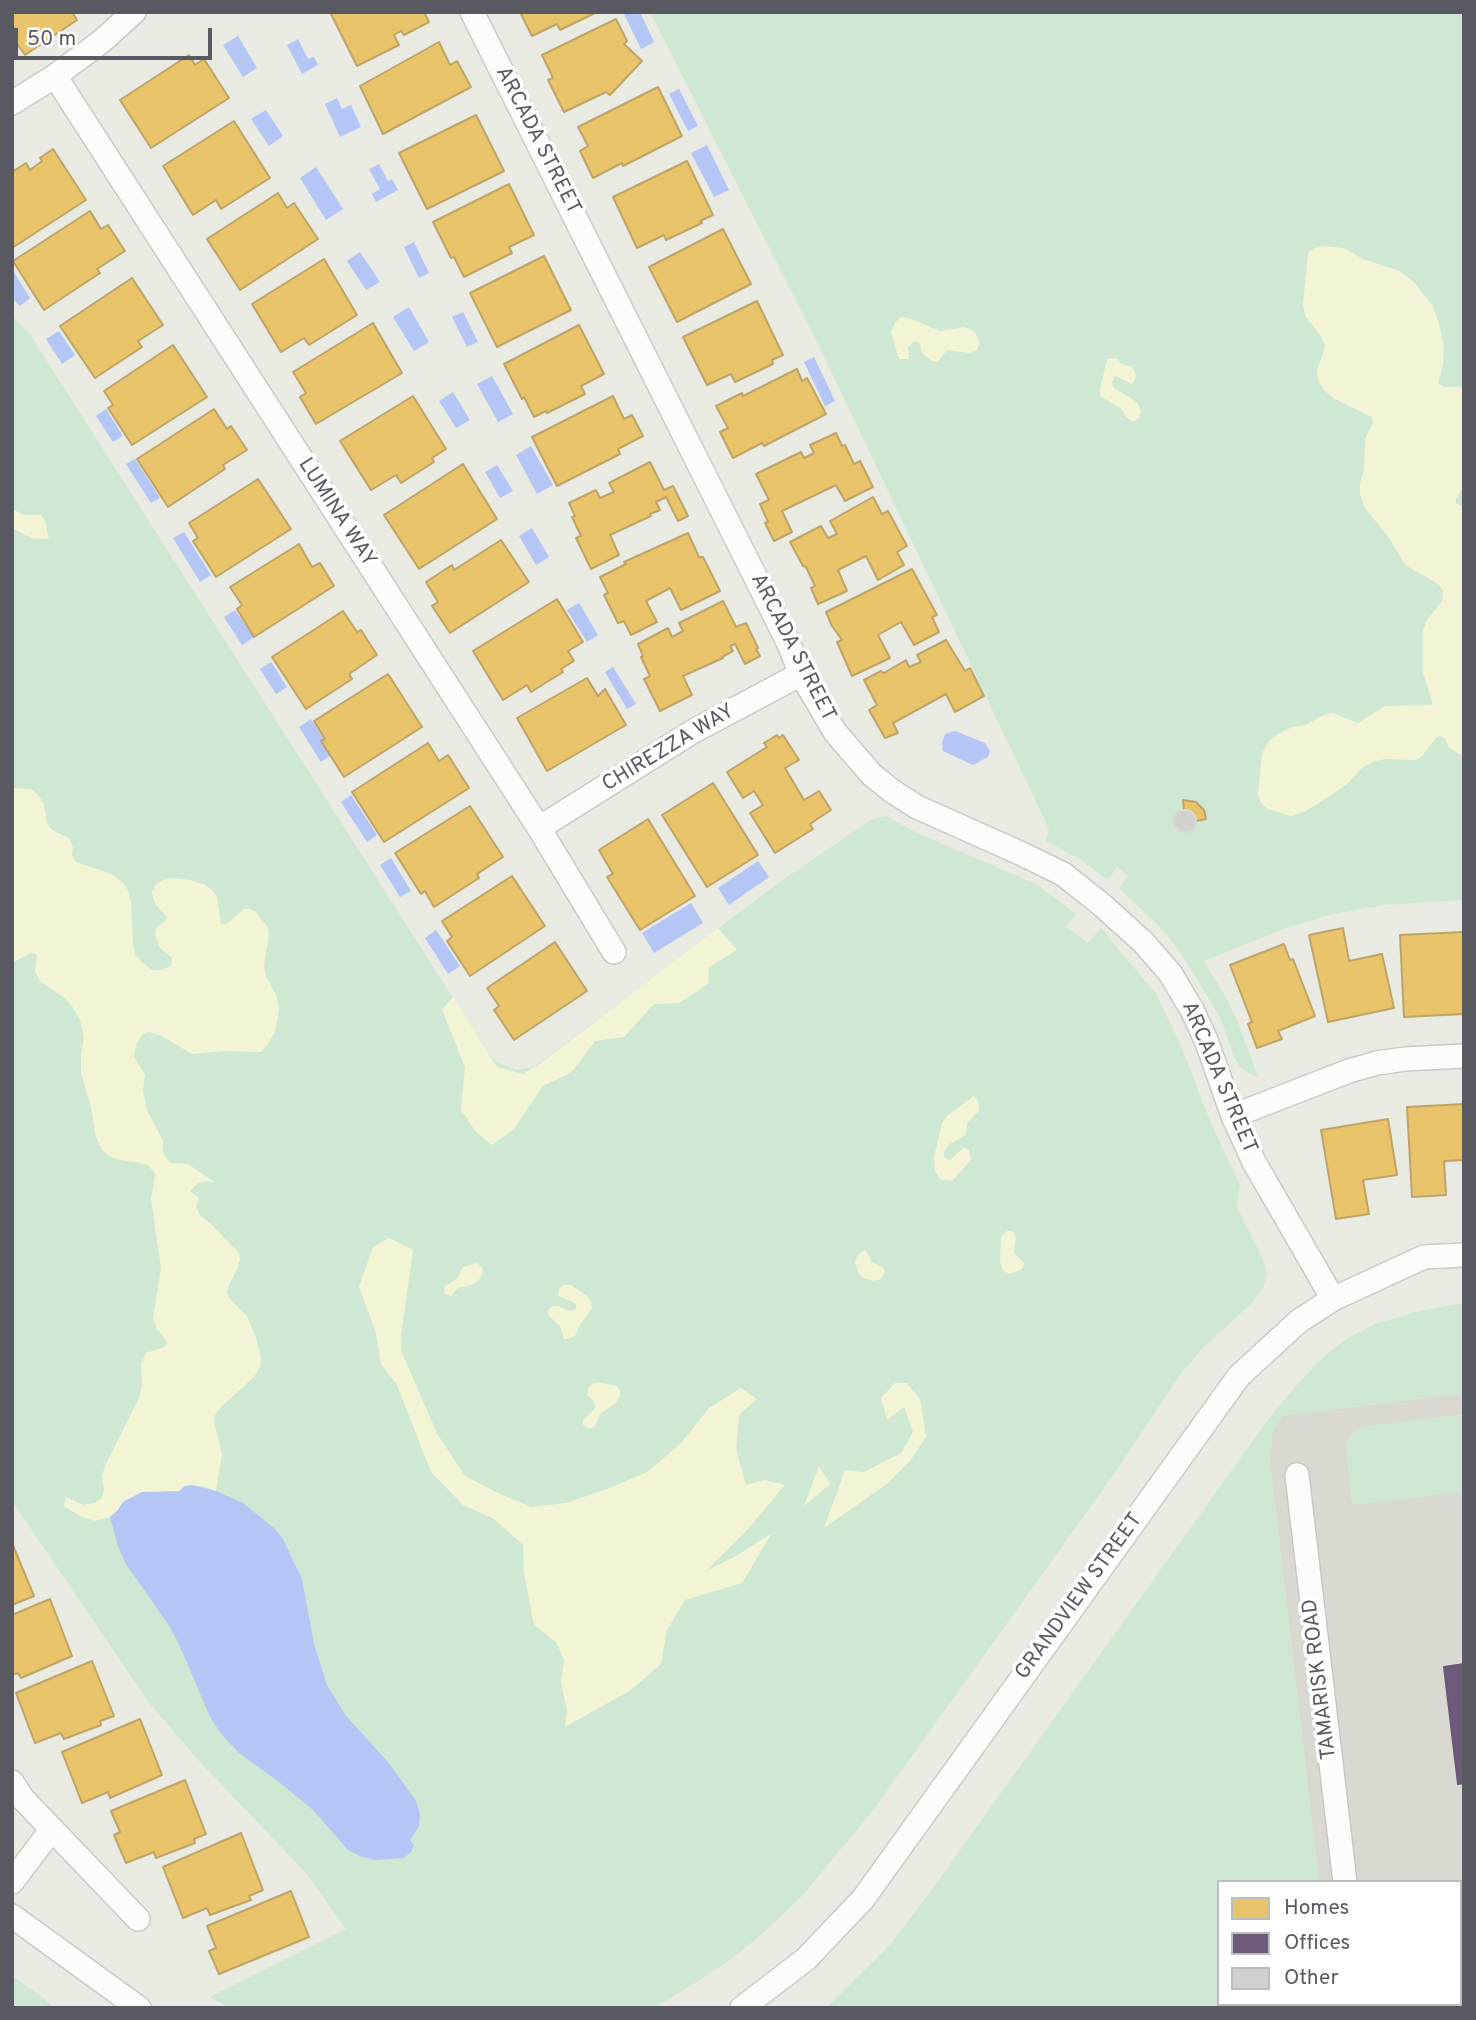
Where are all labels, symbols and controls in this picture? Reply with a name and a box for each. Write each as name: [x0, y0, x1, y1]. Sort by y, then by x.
scale bar: [18, 14, 215, 58]
text: 50 m: [27, 26, 76, 53]
street label: ARCADA STREET: [489, 63, 585, 219]
street label: LUMINA WAY: [291, 454, 381, 572]
street label: ARCADA STREET: [744, 570, 840, 726]
street label: CHIREZZA WAY: [598, 700, 740, 798]
street label: ARCADA STREET: [1175, 998, 1261, 1158]
street label: GRANDVIEW STREET: [1011, 1509, 1149, 1685]
street label: TAMARISK ROAD: [1299, 1597, 1343, 1761]
legend: [1217, 1880, 1462, 2006]
text: Homes: [1284, 1895, 1349, 1922]
text: Offices: [1284, 1930, 1350, 1957]
text: Other: [1284, 1965, 1339, 1992]

